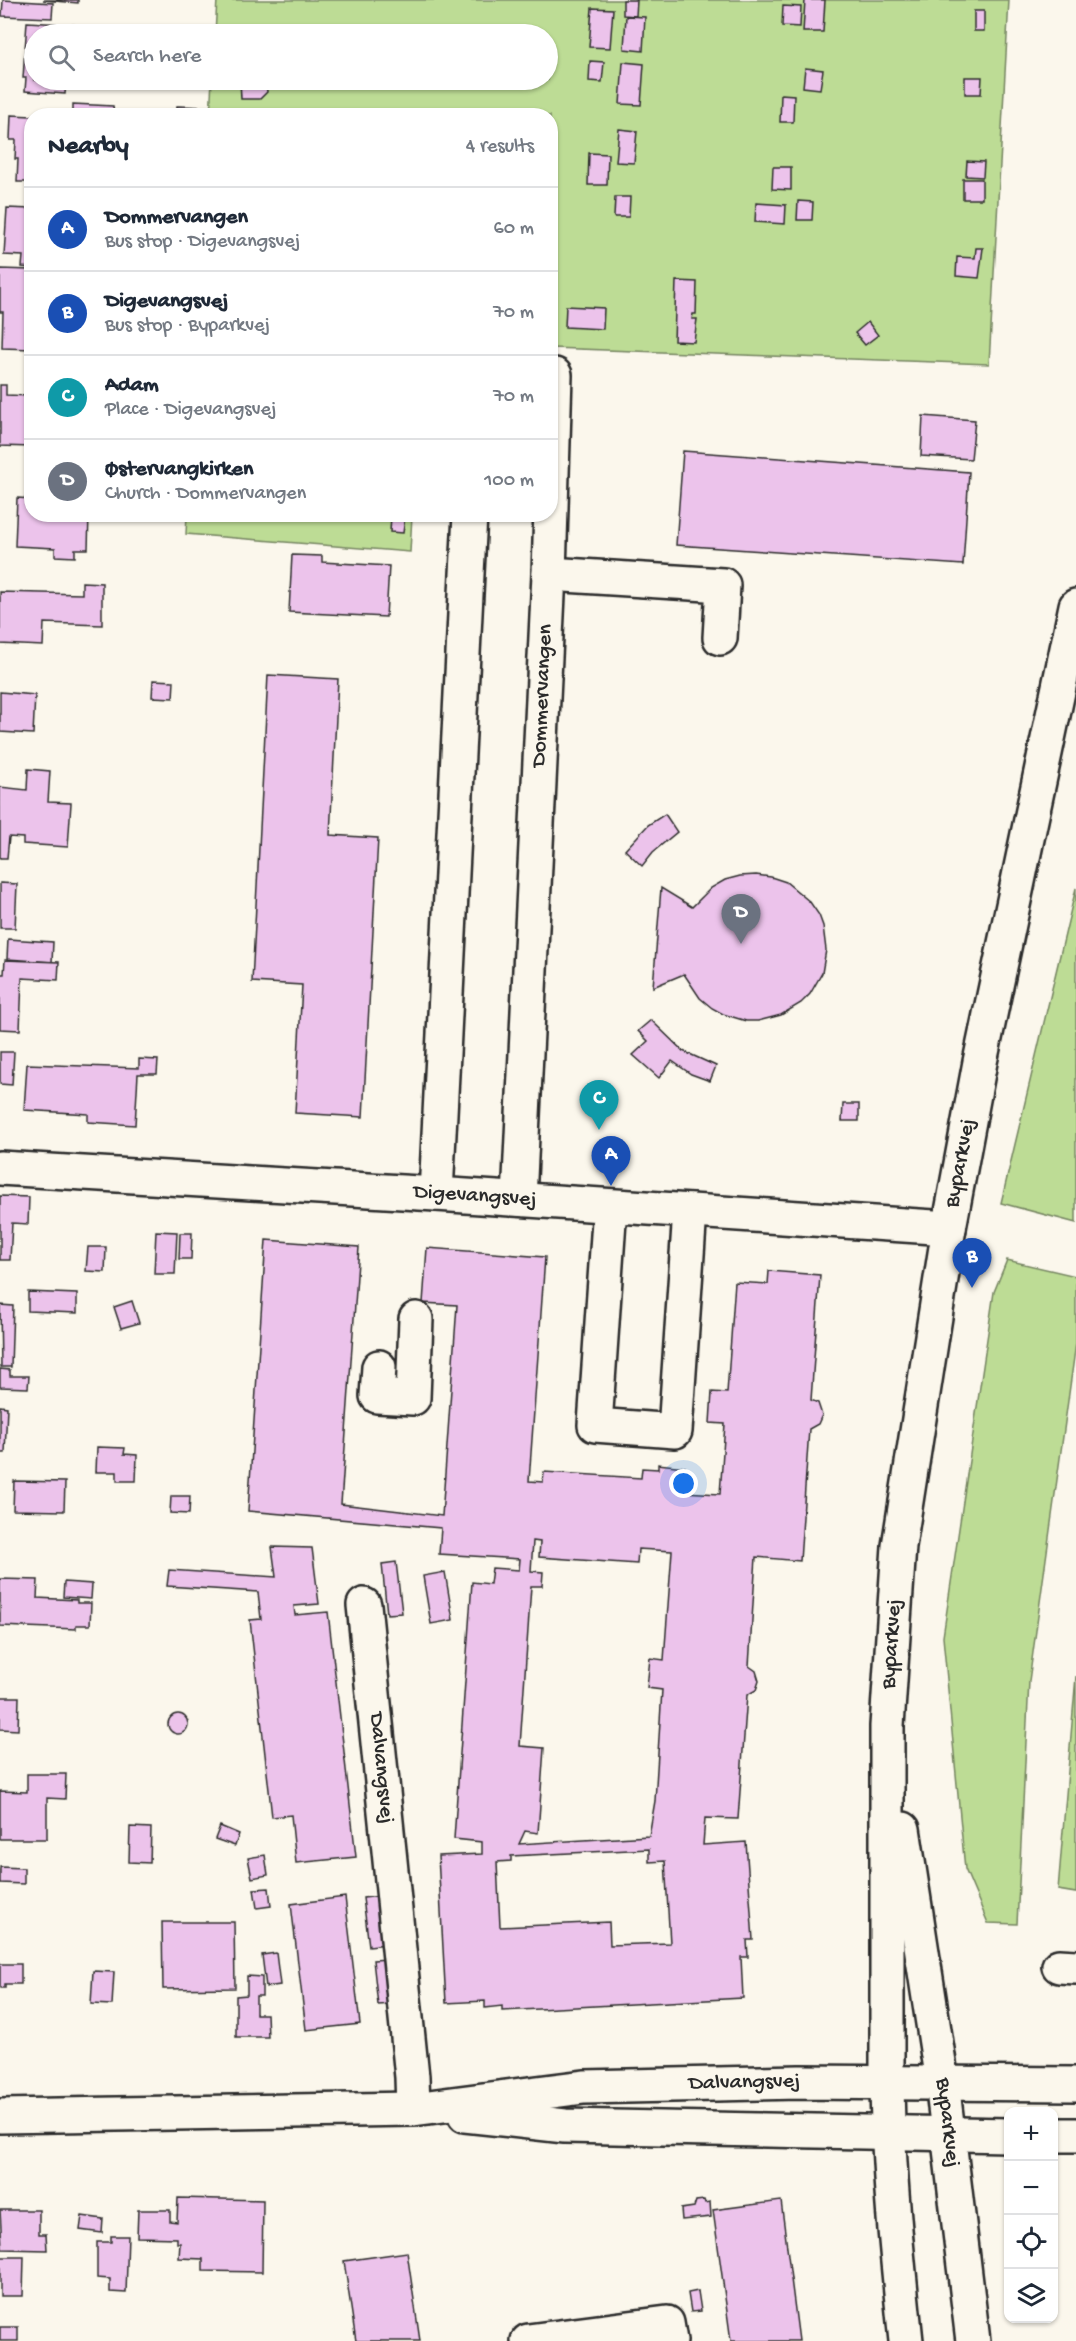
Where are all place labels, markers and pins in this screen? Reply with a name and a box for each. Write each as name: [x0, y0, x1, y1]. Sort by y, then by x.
pin: D: [722, 894, 760, 944]
pin: C: [580, 1080, 618, 1130]
pin: A: [592, 1136, 630, 1186]
pin: B: [952, 1238, 992, 1288]

